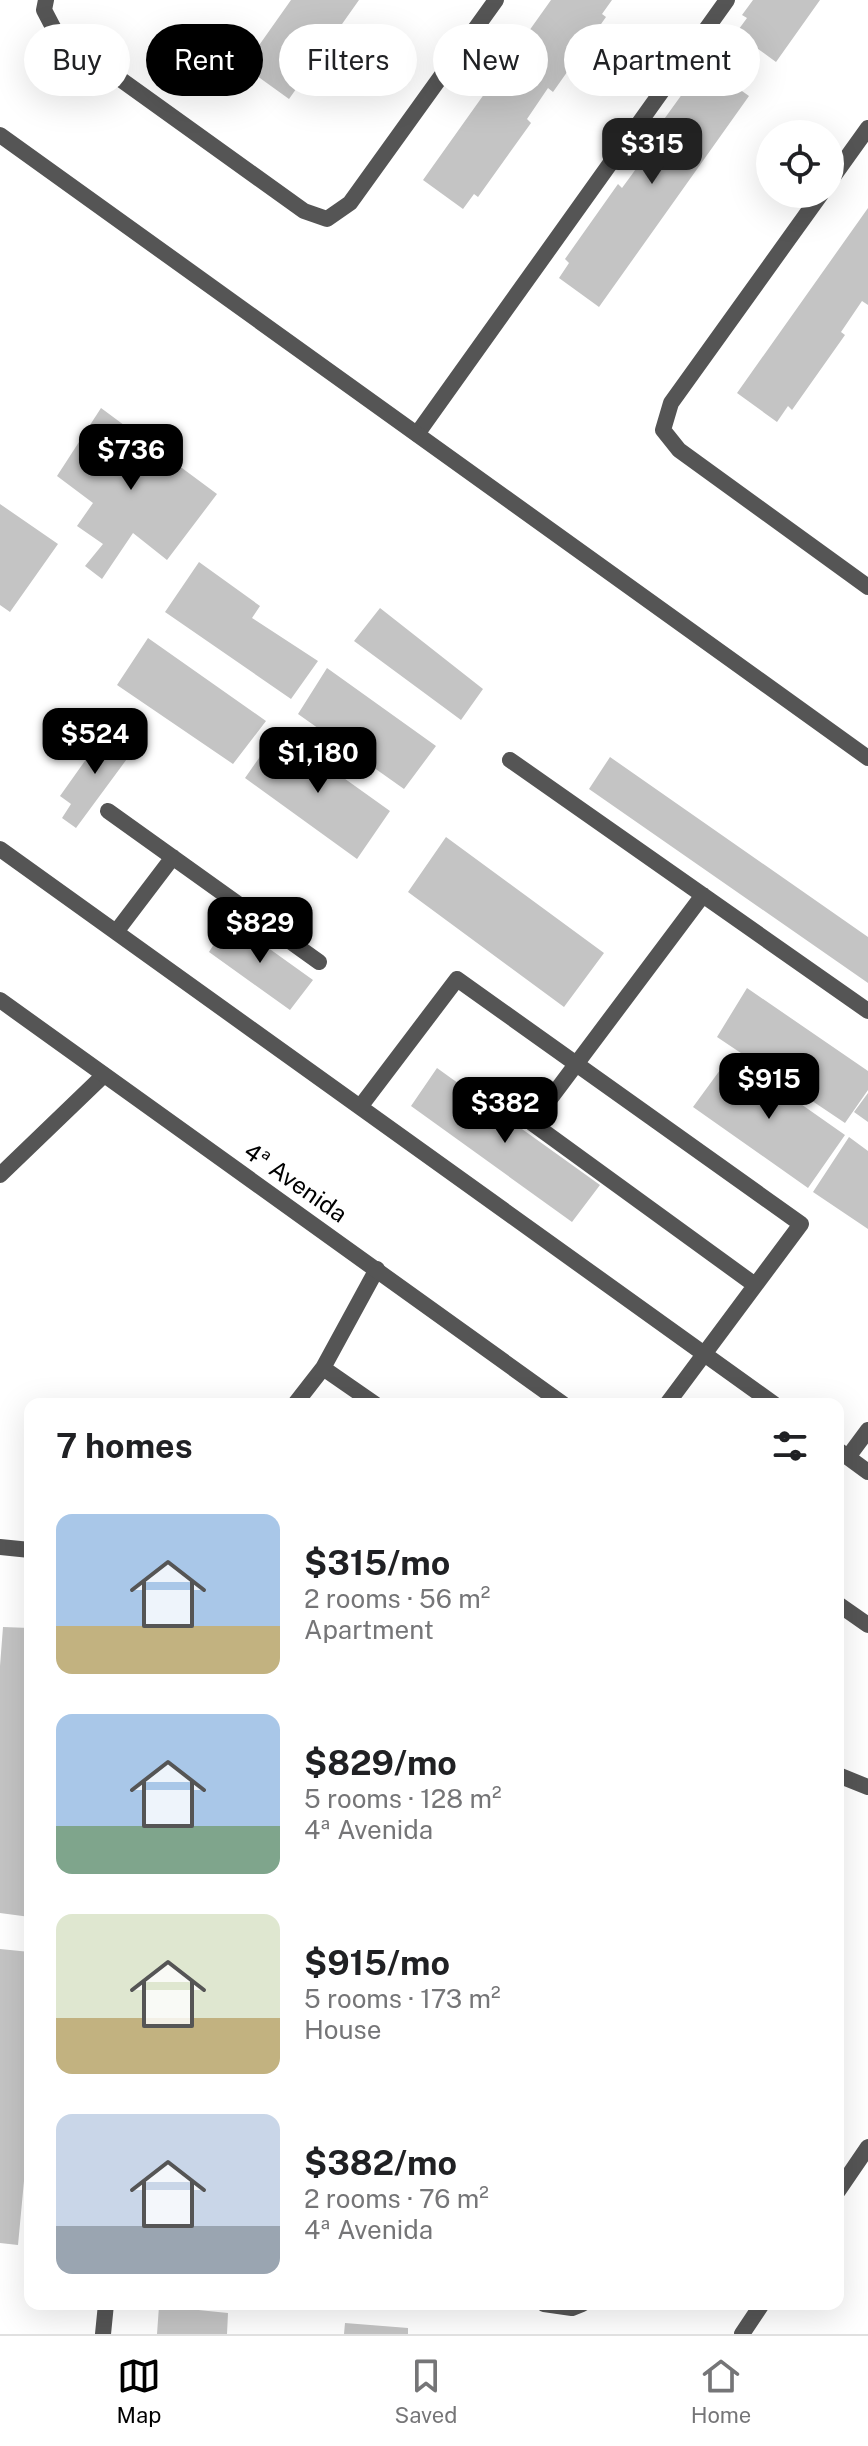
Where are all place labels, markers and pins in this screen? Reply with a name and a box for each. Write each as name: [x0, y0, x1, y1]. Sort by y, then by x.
pin: $315: [605, 118, 699, 186]
pin: $736: [84, 424, 178, 492]
pin: $524: [48, 708, 142, 776]
pin: $1,180: [253, 727, 383, 795]
pin: $829: [213, 897, 307, 965]
pin: $915: [722, 1053, 816, 1121]
pin: $382: [458, 1077, 552, 1145]

